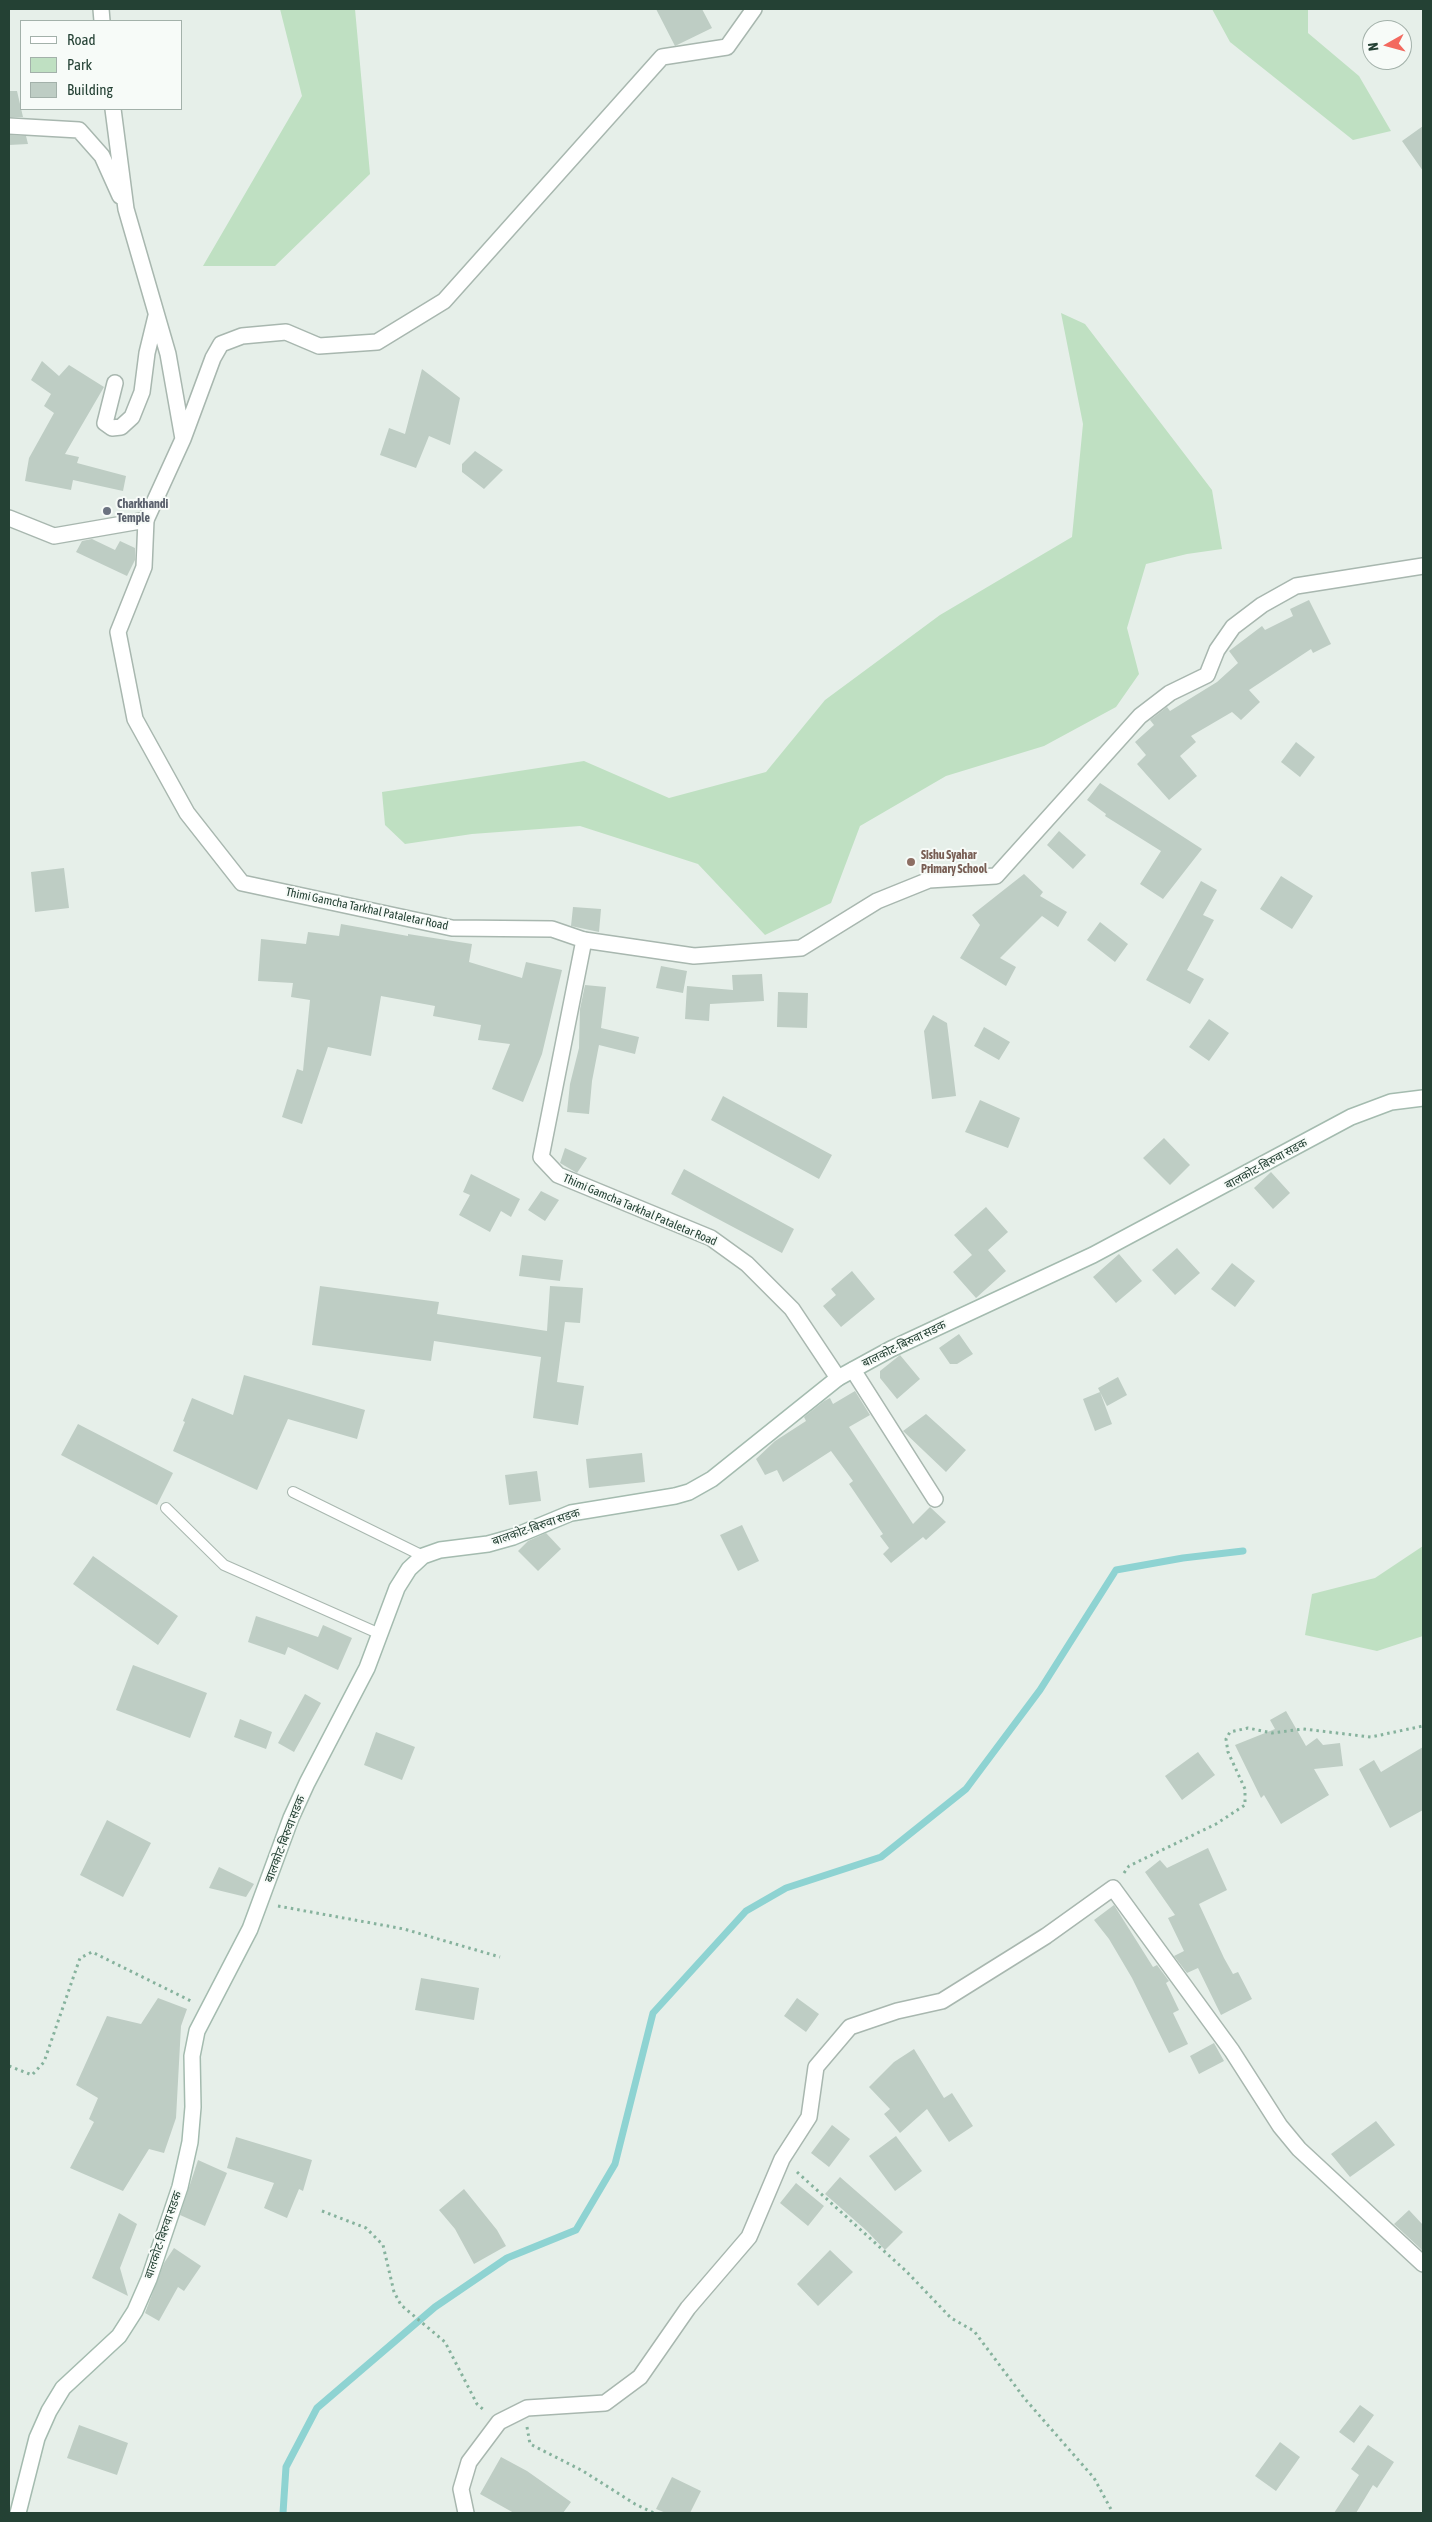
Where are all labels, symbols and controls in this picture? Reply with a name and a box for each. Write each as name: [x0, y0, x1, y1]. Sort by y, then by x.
legend: [20, 20, 182, 110]
north arrow: [1362, 20, 1412, 70]
text: Road: [67, 31, 96, 48]
text: N: [1365, 42, 1382, 52]
text: Park: [67, 56, 92, 73]
text: Building: [67, 81, 113, 98]
place label: Charkhandi Temple: [117, 497, 168, 525]
marker: Charkhandi Temple: [101, 505, 113, 517]
place label: Sishu Syahar Primary School: [921, 848, 987, 876]
marker: Sishu Syahar Primary School: [905, 856, 917, 868]
street label: Thimi Gamcha Tarkhal Pataletar Road: [284, 885, 450, 933]
street label: बालकोट-बिरुवा सडक: [1222, 1135, 1310, 1193]
street label: Thimi Gamcha Tarkhal Pataletar Road: [561, 1171, 719, 1249]
street label: बालकोट-बिरुवा सडक: [860, 1317, 948, 1371]
street label: बालकोट-बिरुवा सडक: [490, 1505, 582, 1549]
street label: बालकोट-बिरुवा सडक: [262, 1794, 308, 1884]
street label: बालकोट-बिरुवा सडक: [141, 2189, 185, 2281]

